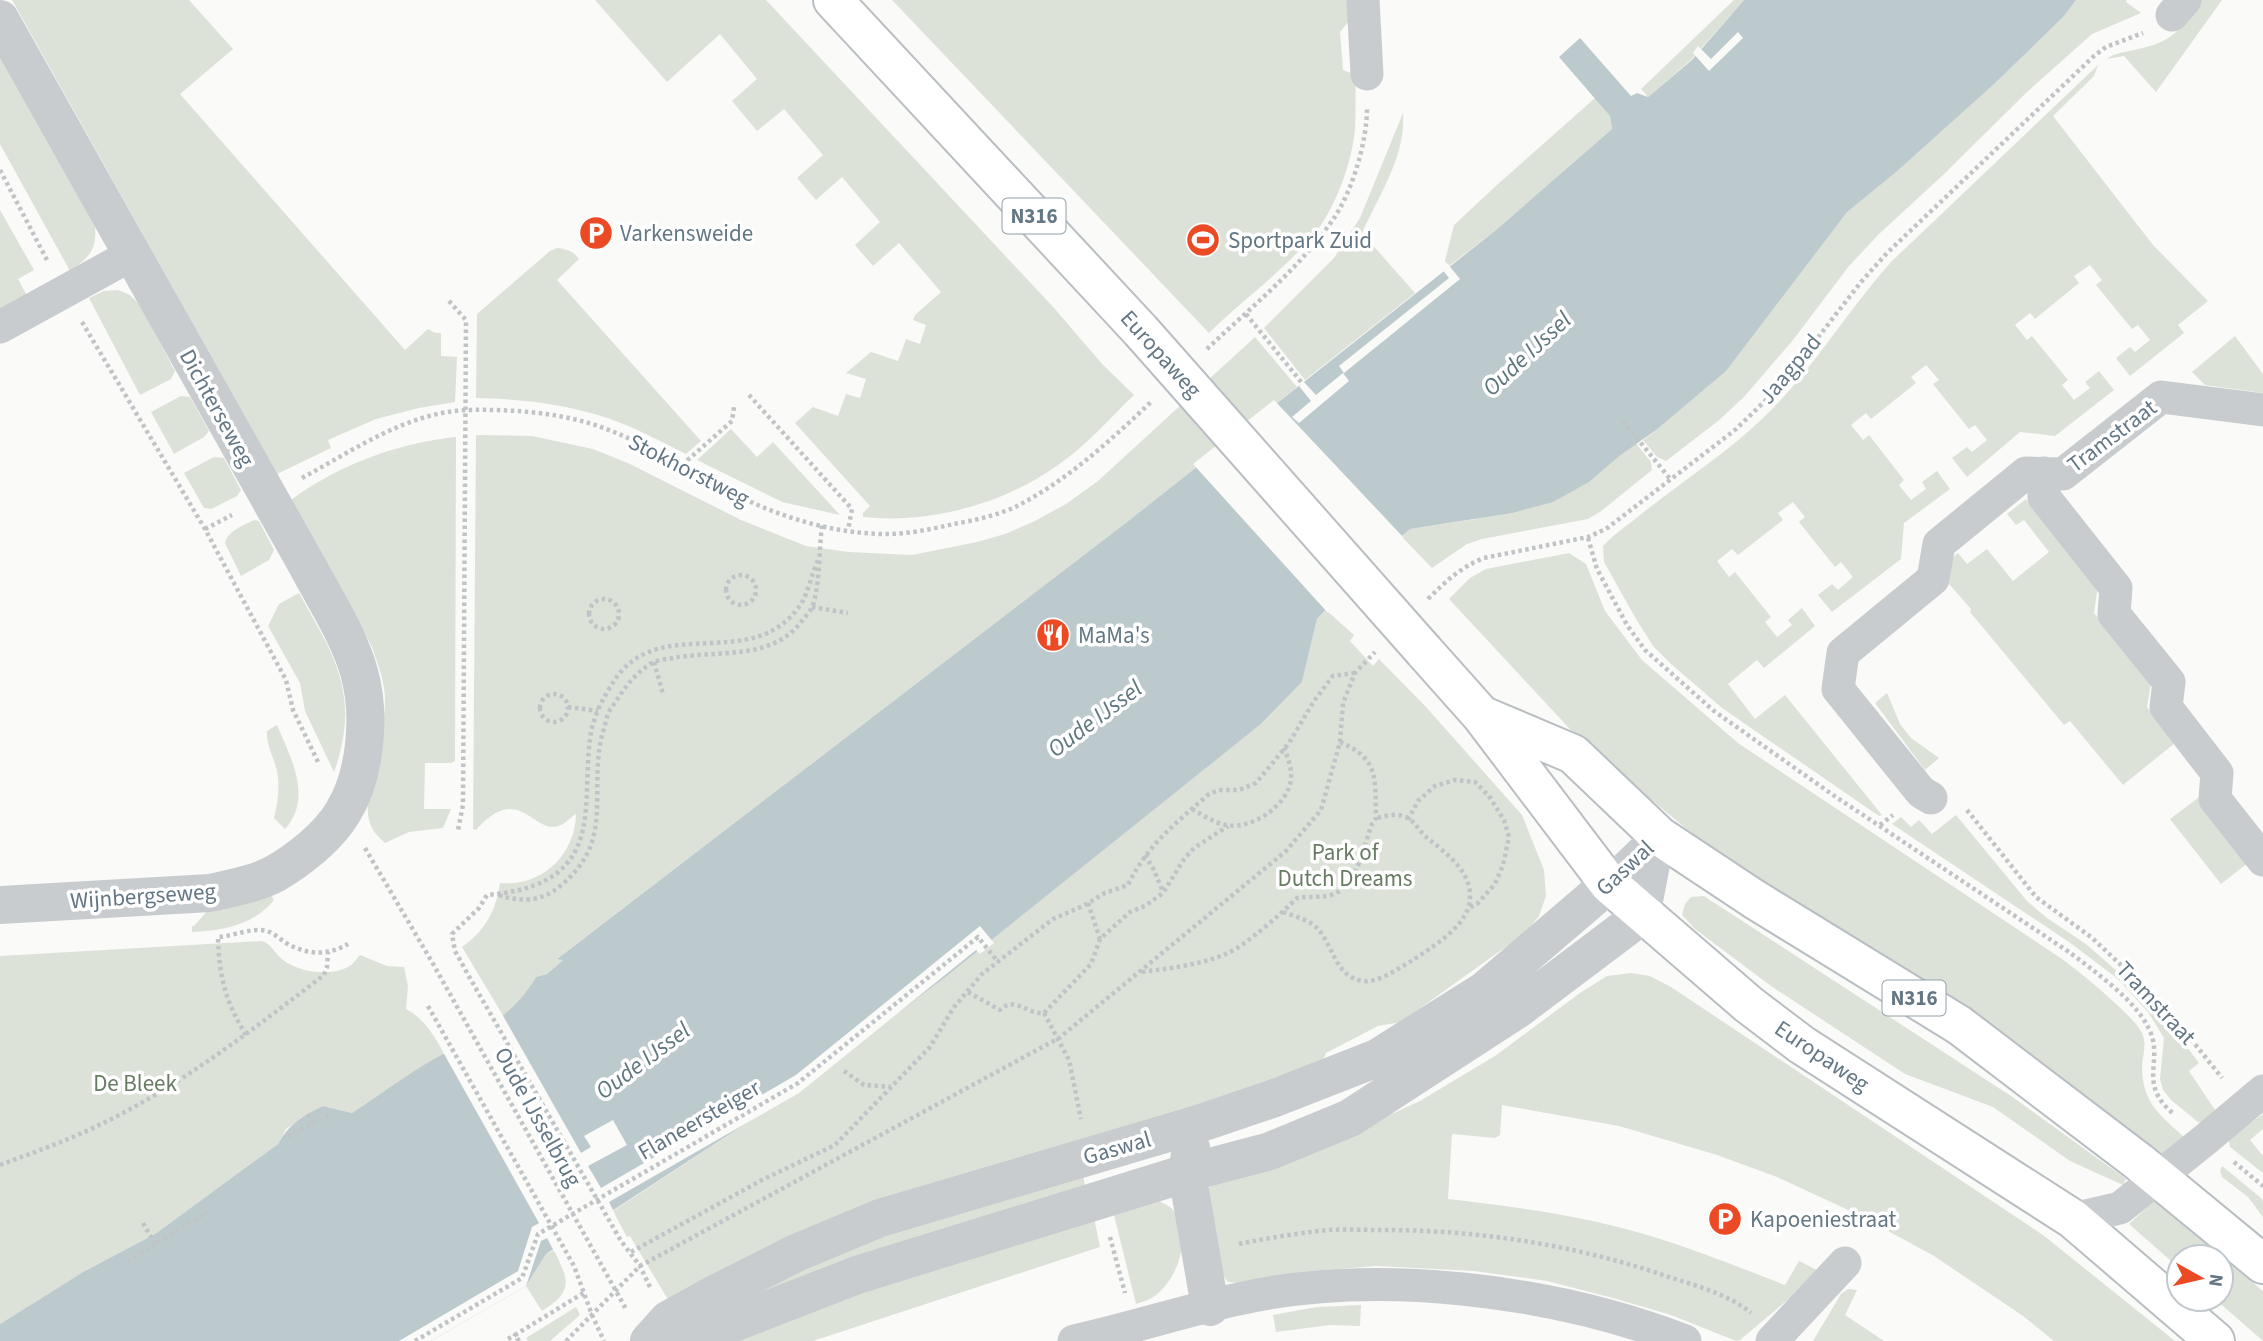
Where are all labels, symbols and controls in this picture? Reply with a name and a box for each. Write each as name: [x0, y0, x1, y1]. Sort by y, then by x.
road number: N316: [1002, 198, 1066, 234]
parking icon: Varkensweide: [577, 214, 615, 252]
place label: Varkensweide: [620, 217, 753, 250]
sports icon: Sportpark Zuid: [1184, 221, 1222, 259]
place label: Sportpark Zuid: [1228, 224, 1372, 257]
street label: Europaweg: [1113, 303, 1210, 406]
water label: Oude IJssel: [1475, 303, 1579, 405]
street label: Jaagpad: [1751, 327, 1829, 411]
street label: Dichterseweg: [171, 343, 263, 473]
street label: Tramstraat: [2060, 391, 2164, 481]
street label: Stokhorstweg: [623, 425, 756, 515]
restaurant icon: MaMa's: [1034, 616, 1072, 654]
place label: MaMa's: [1078, 619, 1150, 652]
water label: Oude IJssel: [1040, 672, 1150, 766]
street label: Gaswal: [1588, 832, 1662, 904]
park label: Park of Dutch Dreams: [1278, 836, 1413, 895]
street label: Wijnbergseweg: [69, 874, 217, 918]
street label: Tramstraat: [2108, 954, 2204, 1053]
road number: N316: [1882, 981, 1946, 1016]
street label: Europaweg: [1768, 1012, 1876, 1100]
water label: Oude IJssel: [588, 1014, 698, 1108]
street label: Oude IJsselbrug: [486, 1041, 590, 1193]
park label: De Bleek: [93, 1067, 177, 1100]
street label: Flaneersteiger: [632, 1071, 767, 1168]
street label: Gaswal: [1079, 1123, 1155, 1173]
parking icon: Kapoeniestraat: [1706, 1200, 1744, 1238]
place label: Kapoeniestraat: [1750, 1203, 1896, 1236]
north arrow: [2165, 1243, 2235, 1313]
text: N: [2201, 1272, 2230, 1288]

